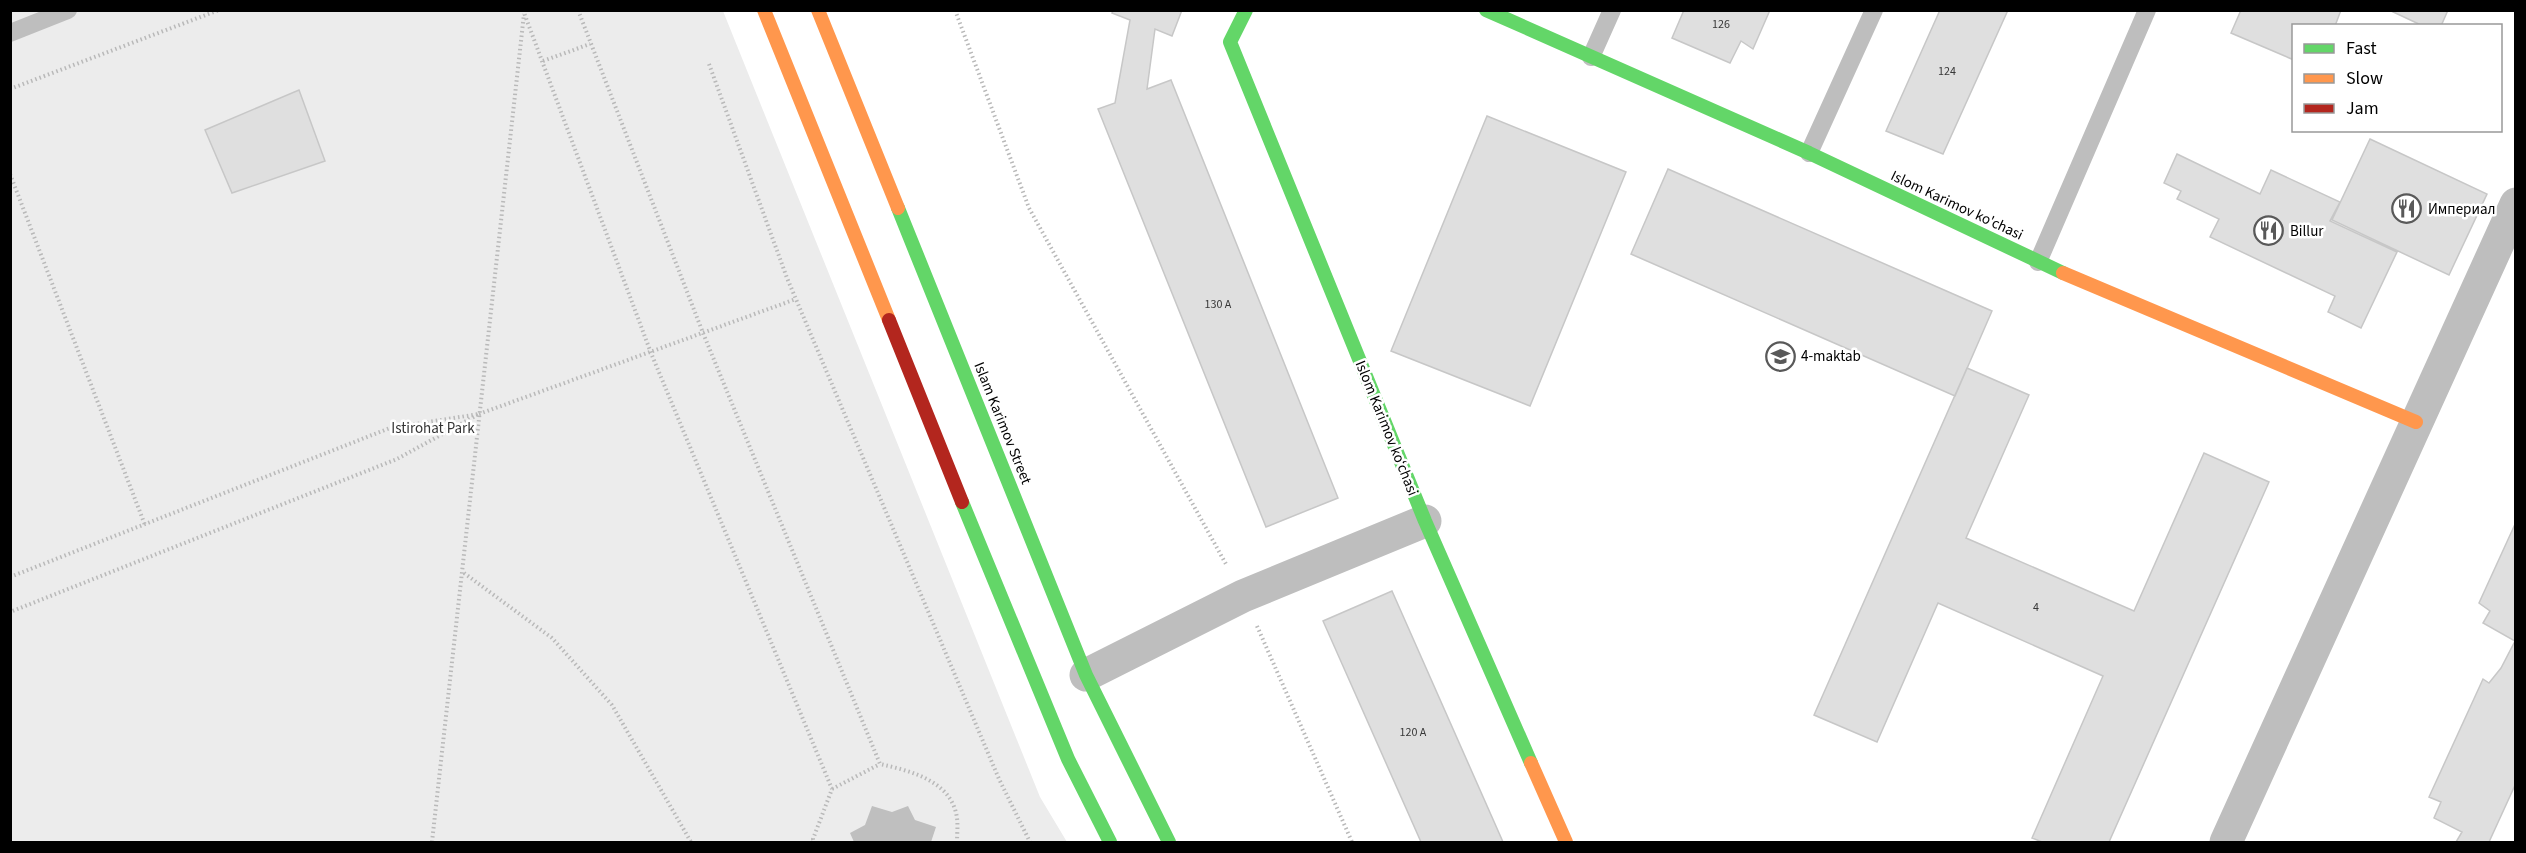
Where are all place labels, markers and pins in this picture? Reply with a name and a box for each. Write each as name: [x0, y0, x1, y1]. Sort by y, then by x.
restaurant icon: Империал: [2391, 193, 2423, 225]
place label: Империал: [2428, 199, 2495, 220]
restaurant icon: Billur: [2253, 215, 2285, 247]
place label: Billur: [2290, 221, 2324, 242]
school or university icon: 4-maktab: [1764, 340, 1796, 372]
place label: 4-maktab: [1801, 346, 1861, 367]

